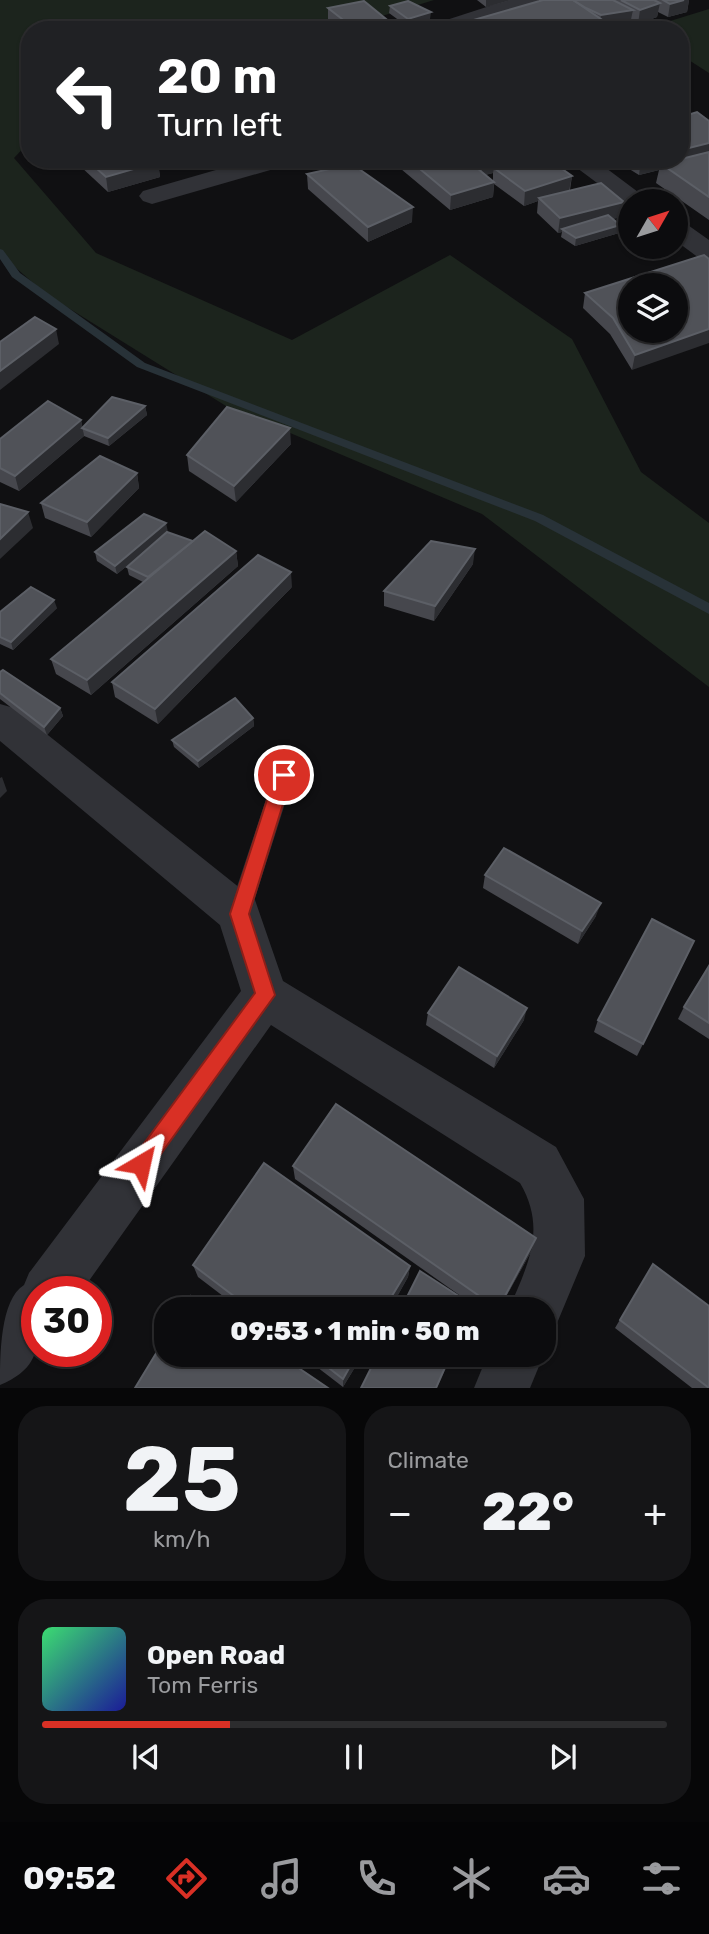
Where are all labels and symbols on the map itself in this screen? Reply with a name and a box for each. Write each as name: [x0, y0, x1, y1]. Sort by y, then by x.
north arrow: [618, 189, 688, 259]
pin: [254, 745, 314, 805]
position arrow: [104, 1127, 178, 1201]
speed limit sign: 30: [21, 1276, 112, 1367]

